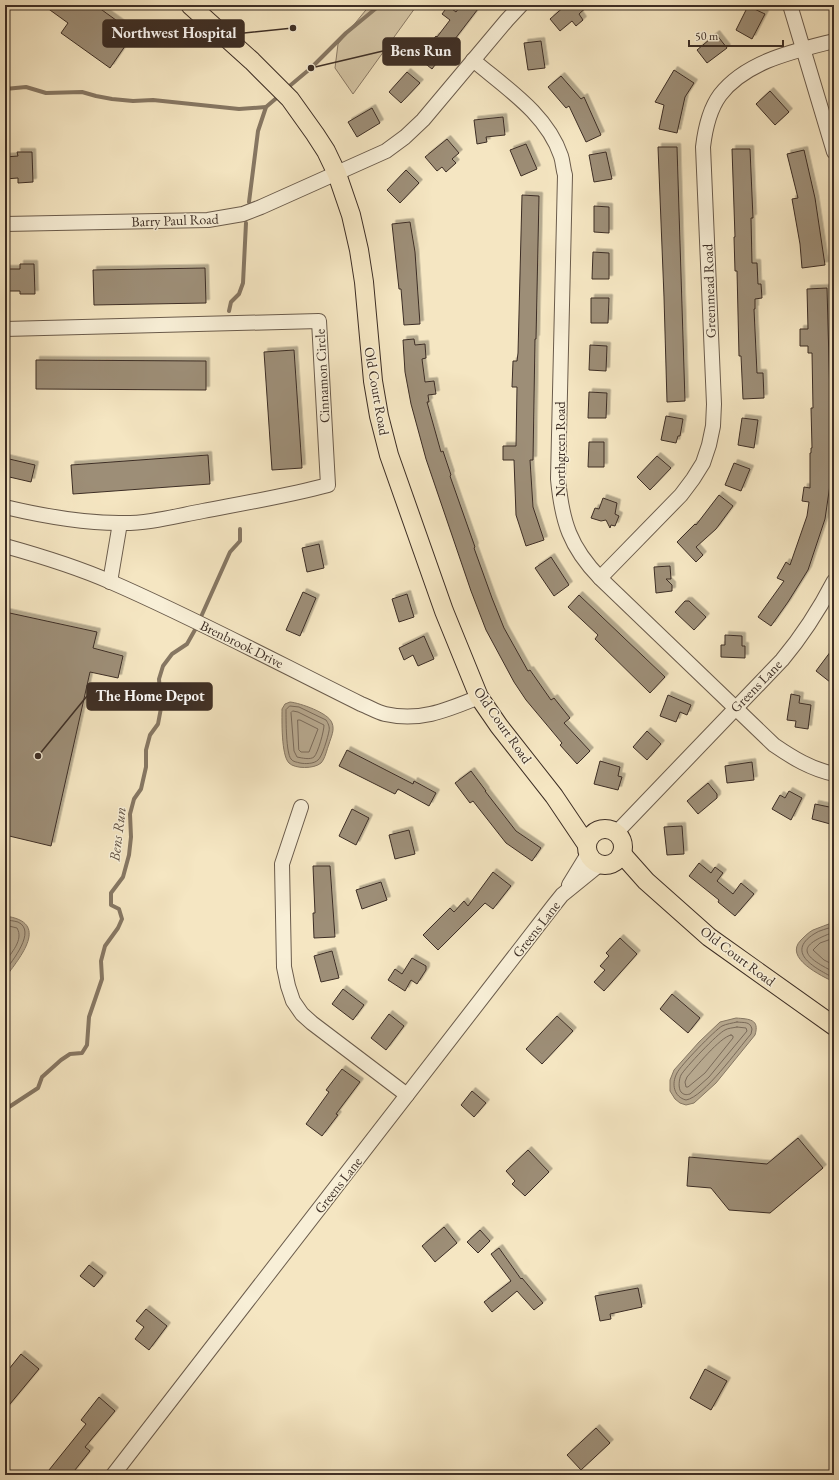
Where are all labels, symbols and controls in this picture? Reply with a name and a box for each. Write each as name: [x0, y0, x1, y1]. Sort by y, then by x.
callout: Northwest Hospital: [103, 20, 244, 47]
scale bar: [689, 22, 783, 48]
text: Northwest Hospital: [111, 23, 237, 42]
text: 50 m: [695, 28, 719, 44]
callout: Bens Run: [383, 38, 460, 65]
text: Bens Run: [391, 41, 452, 60]
street label: Barry Paul Road: [131, 209, 220, 231]
street label: Greenmead Road: [698, 243, 720, 338]
street label: Cinnamon Circle: [311, 328, 333, 424]
street label: Old Court Road: [360, 345, 394, 437]
street label: Northgreen Road: [551, 400, 569, 497]
street label: Brenbrook Drive: [197, 616, 287, 672]
street label: Greens Lane: [726, 655, 786, 716]
callout: The Home Depot: [87, 683, 212, 710]
street label: Old Court Road: [470, 683, 537, 768]
text: The Home Depot: [95, 686, 205, 705]
water label: Bens Run: [104, 806, 130, 863]
street label: Greens Lane: [508, 897, 564, 961]
street label: Old Court Road: [697, 922, 780, 991]
street label: Greens Lane: [310, 1153, 366, 1217]

